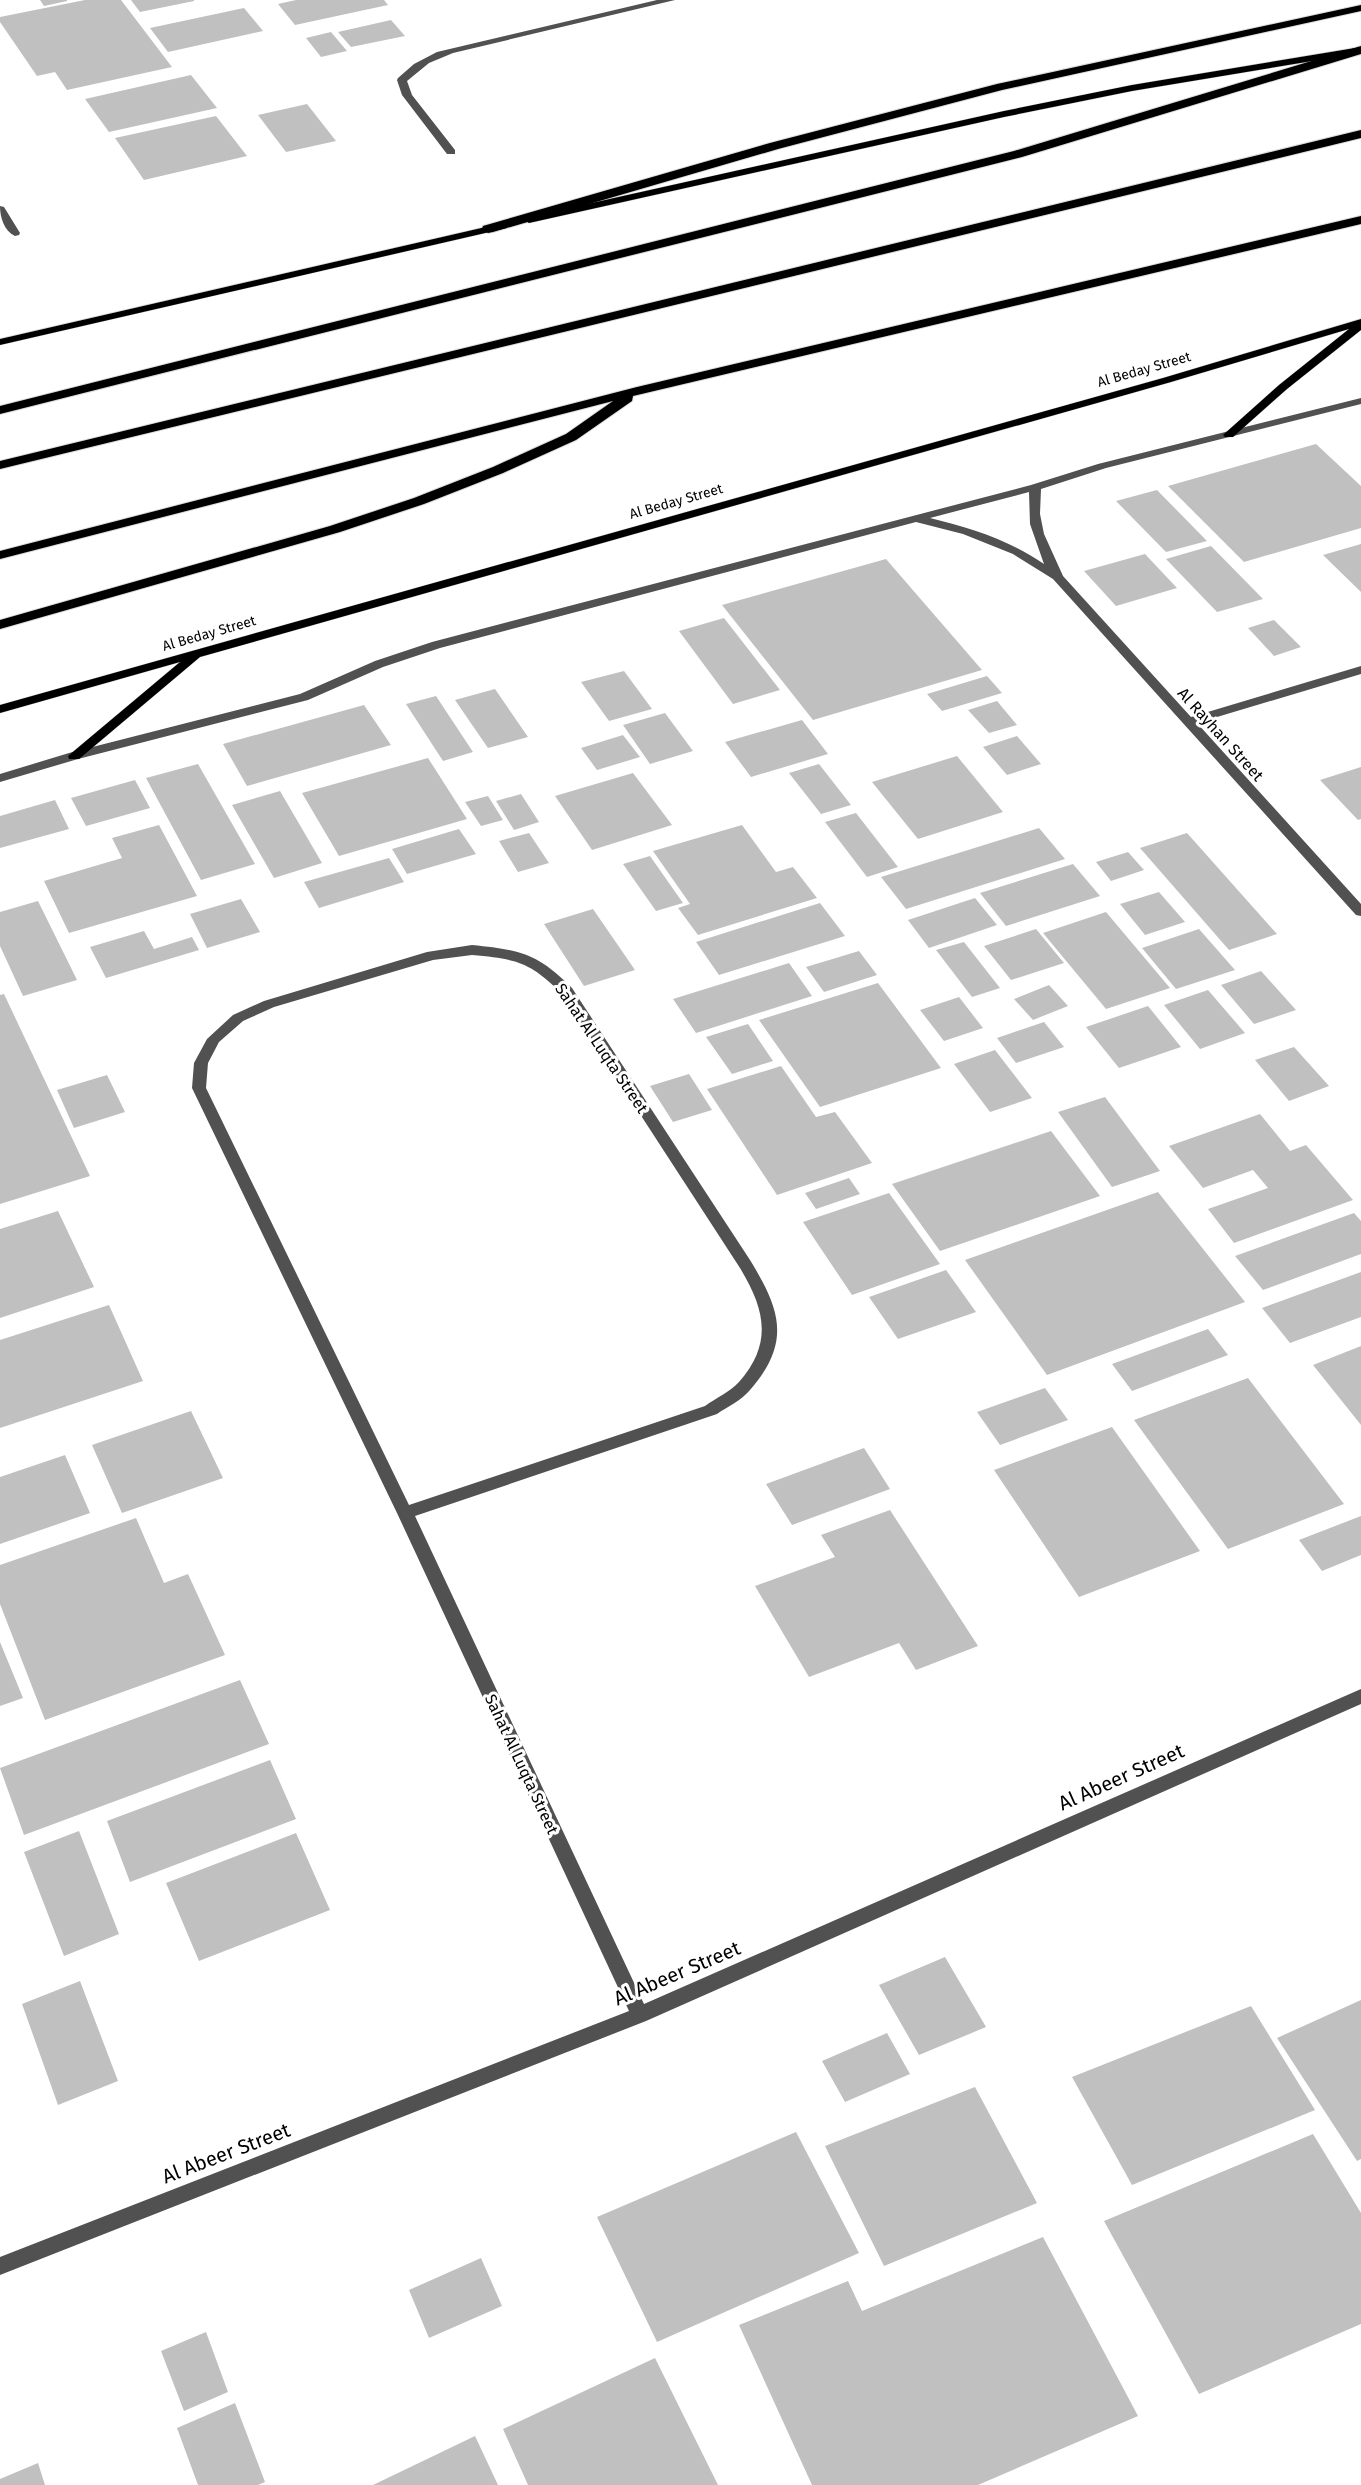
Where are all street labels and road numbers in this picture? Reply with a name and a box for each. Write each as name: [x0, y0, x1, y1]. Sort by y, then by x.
street label: Al Beday Street: [1095, 348, 1194, 391]
street label: Al Beday Street: [627, 480, 726, 523]
street label: Al Beday Street: [160, 612, 259, 655]
street label: Al Rayhan Street: [1174, 684, 1268, 785]
street label: Sahat Al Luqta Street: [551, 980, 652, 1117]
street label: Sahat Al Luqta Street: [481, 1691, 562, 1837]
street label: Al Abeer Street: [1054, 1738, 1188, 1815]
street label: Al Abeer Street: [610, 1935, 745, 2010]
street label: Al Abeer Street: [159, 2117, 294, 2188]

